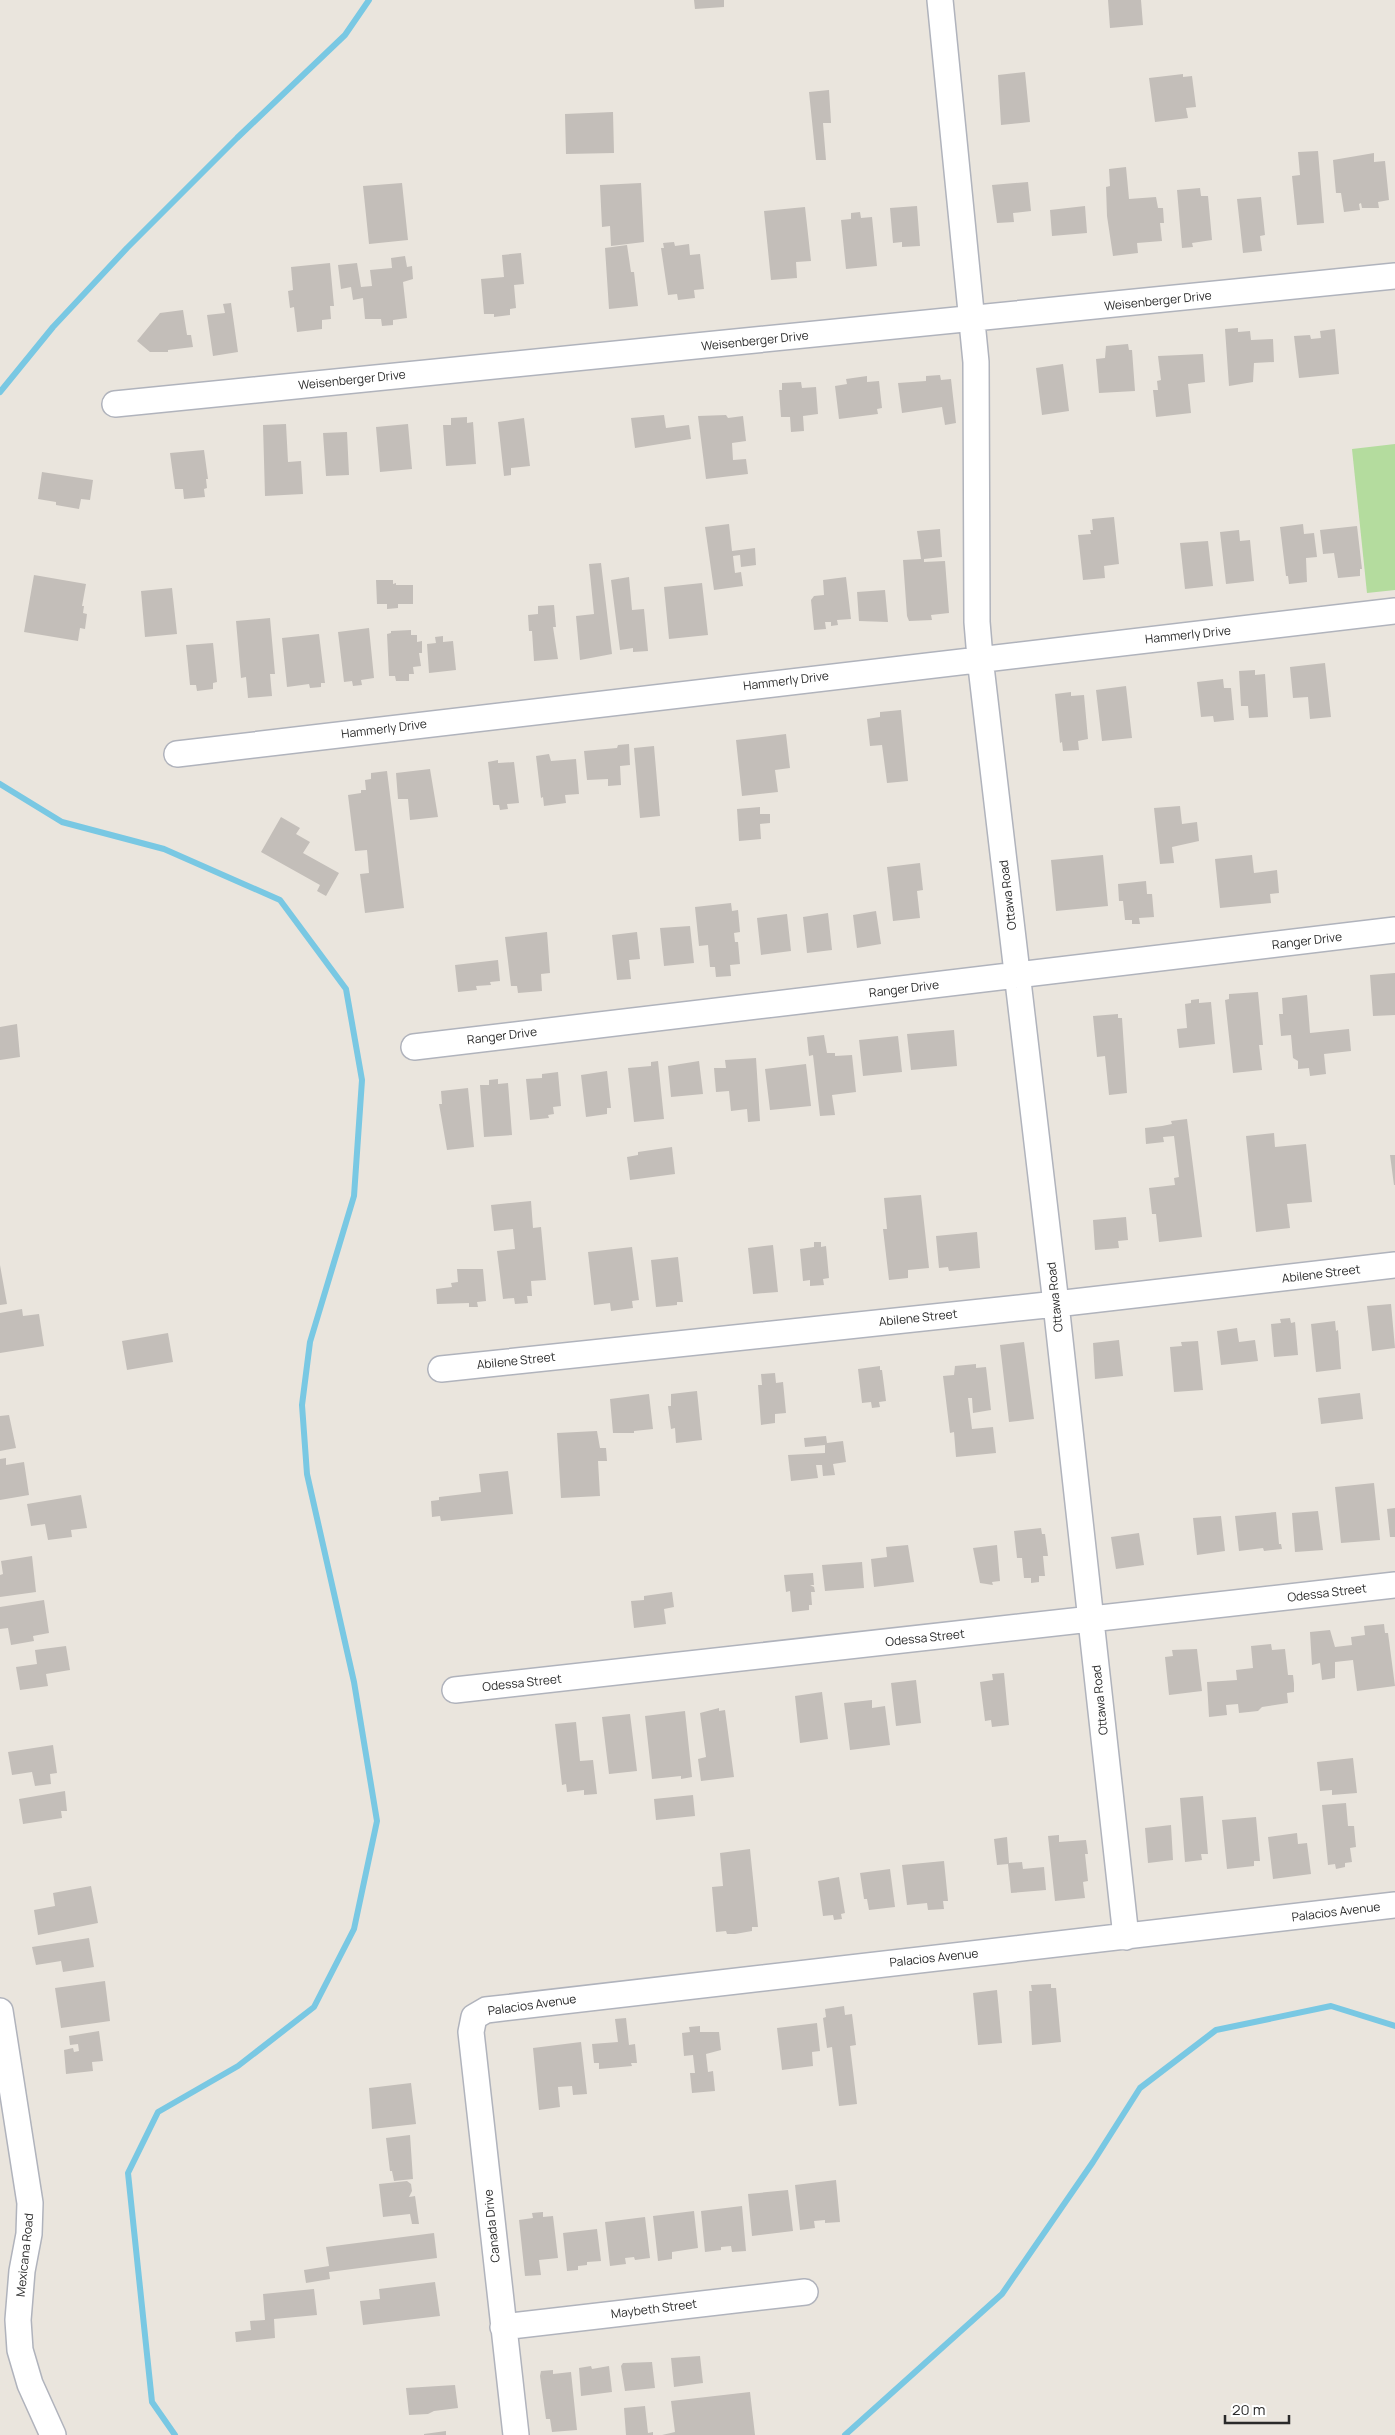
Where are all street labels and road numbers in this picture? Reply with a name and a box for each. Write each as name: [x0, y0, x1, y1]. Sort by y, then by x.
street label: Weisenberger Drive: [1104, 286, 1212, 315]
street label: Weisenberger Drive: [701, 326, 809, 355]
street label: Weisenberger Drive: [298, 365, 406, 394]
street label: Hammerly Drive: [1144, 622, 1232, 647]
street label: Hammerly Drive: [742, 667, 830, 694]
street label: Hammerly Drive: [340, 715, 428, 742]
street label: Ottawa Road: [995, 859, 1020, 931]
street label: Ranger Drive: [1271, 928, 1343, 953]
street label: Ranger Drive: [868, 976, 940, 1001]
street label: Ranger Drive: [466, 1023, 538, 1048]
street label: Abilene Street: [1281, 1260, 1361, 1287]
street label: Ottawa Road: [1042, 1261, 1067, 1333]
street label: Abilene Street: [878, 1305, 958, 1330]
street label: Abilene Street: [476, 1348, 556, 1373]
street label: Odessa Street: [1286, 1579, 1368, 1606]
street label: Odessa Street: [884, 1625, 966, 1650]
street label: Ottawa Road: [1087, 1664, 1112, 1736]
street label: Odessa Street: [481, 1670, 563, 1695]
street label: Palacios Avenue: [1291, 1898, 1381, 1925]
street label: Palacios Avenue: [889, 1944, 979, 1971]
street label: Palacios Avenue: [487, 1990, 577, 2019]
street label: Canada Drive: [479, 2189, 504, 2263]
street label: Mexicana Road: [12, 2212, 37, 2298]
street label: Maybeth Street: [610, 2295, 698, 2322]

